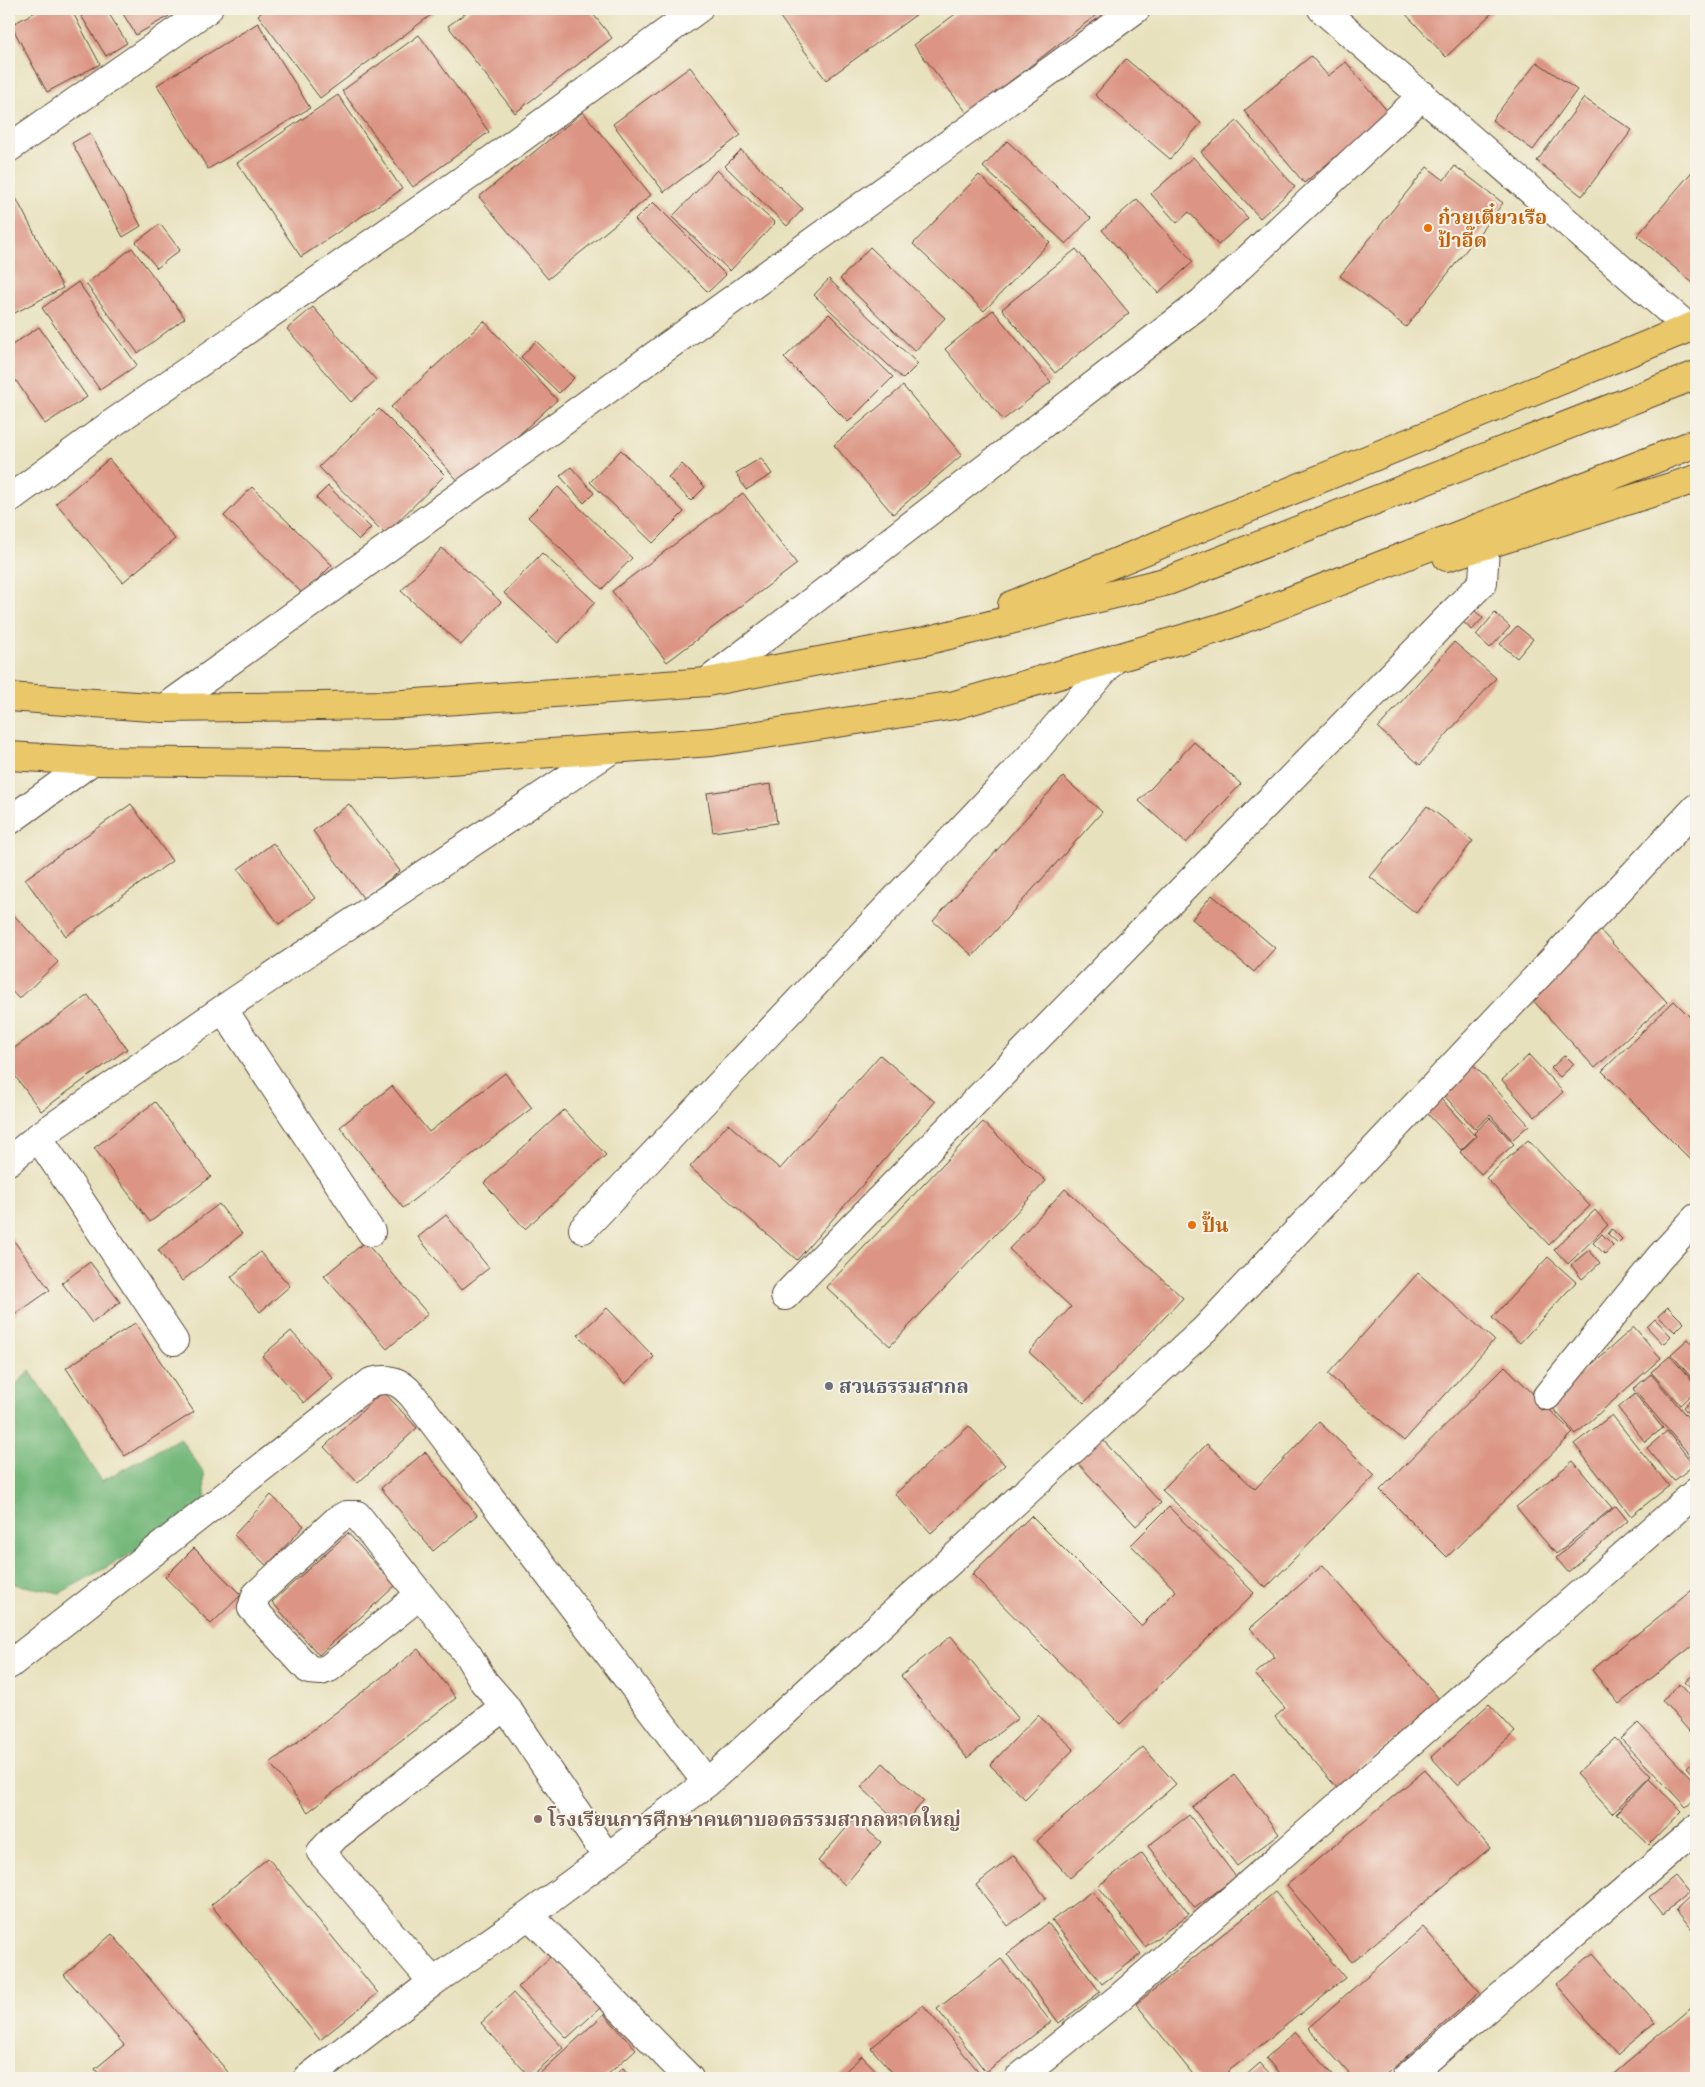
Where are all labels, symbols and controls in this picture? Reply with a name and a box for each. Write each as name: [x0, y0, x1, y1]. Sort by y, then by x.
place label: ก๋วยเตี๋ยวเรือ ป้าอี๊ด: [1438, 202, 1547, 256]
marker: ก๋วยเตี๋ยวเรือ ป้าอี๊ด: [1422, 222, 1434, 234]
place label: ปั้น: [1202, 1210, 1229, 1241]
marker: ปั้น: [1186, 1219, 1198, 1231]
place label: สวนธรรมสากล: [839, 1374, 969, 1402]
marker: สวนธรรมสากล: [823, 1380, 835, 1392]
place label: โรงเรียนการศึกษาคนตาบอดธรรมสากลหาดใหญ่: [547, 1806, 961, 1835]
marker: โรงเรียนการศึกษาคนตาบอดธรรมสากลหาดใหญ่: [532, 1813, 544, 1825]

